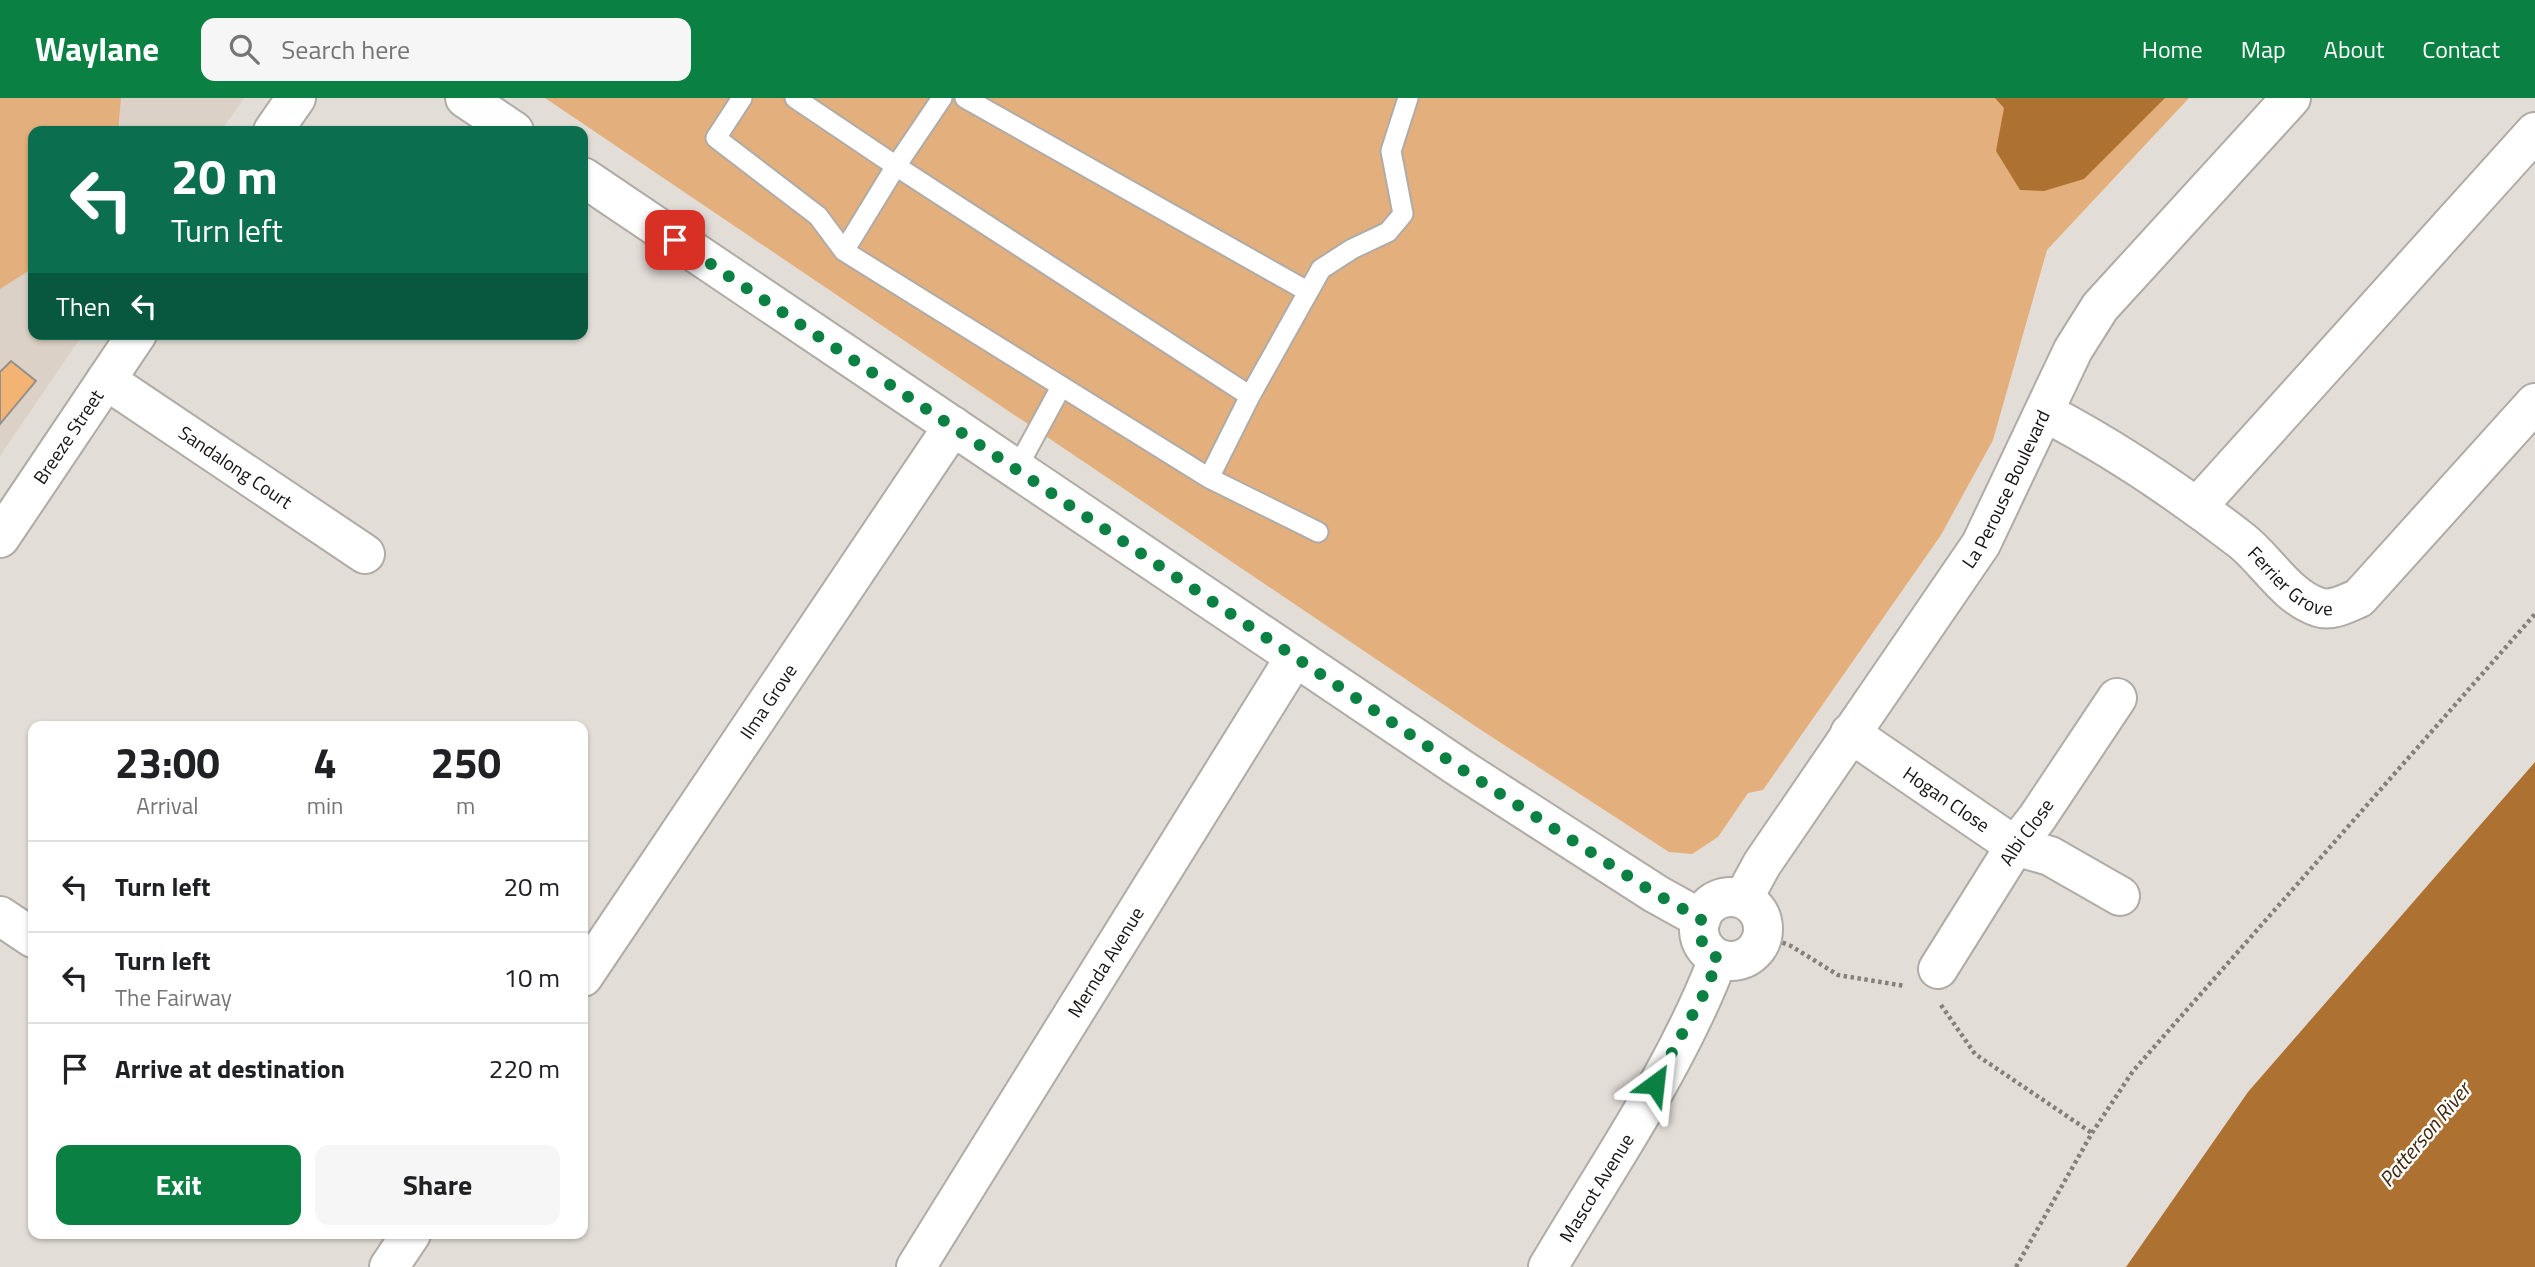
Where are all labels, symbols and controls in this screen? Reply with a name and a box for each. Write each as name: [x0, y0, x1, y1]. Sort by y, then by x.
search box: [201, 18, 691, 81]
text: Waylane: [35, 24, 159, 74]
icon: search: [225, 30, 263, 68]
text: Search here: [281, 30, 410, 69]
text: Home: [2142, 31, 2203, 67]
text: Map: [2241, 31, 2286, 67]
text: About: [2324, 31, 2384, 67]
text: Contact: [2422, 31, 2500, 67]
text: 20 m: [171, 138, 278, 213]
icon: left: [56, 154, 147, 245]
text: Turn left: [171, 206, 283, 254]
pin: [645, 210, 705, 270]
icon: arrive: [656, 221, 694, 259]
text: Then: [56, 287, 111, 326]
icon: left: [125, 287, 163, 325]
street label: Breeze Street: [25, 383, 110, 490]
street label: La Perouse Boulevard: [1954, 405, 2057, 574]
street label: Sandalong Court: [173, 418, 299, 516]
street label: Ferrier Grove: [2242, 539, 2333, 623]
street label: Ilma Grove: [732, 658, 803, 745]
text: 23:00: [115, 730, 220, 794]
text: 4: [313, 730, 337, 794]
text: 250: [430, 730, 501, 794]
street label: Hogan Close: [1897, 759, 1996, 839]
text: Arrival: [136, 788, 199, 823]
text: min: [307, 788, 343, 823]
text: m: [456, 788, 475, 823]
street label: Albi Close: [1991, 792, 2060, 871]
text: Turn left: [115, 867, 210, 906]
text: 20 m: [503, 867, 560, 906]
icon: left: [56, 868, 94, 906]
street label: Mernda Avenue: [1060, 901, 1150, 1023]
text: Turn left: [115, 941, 210, 980]
text: 10 m: [503, 958, 560, 997]
icon: left: [56, 959, 94, 997]
text: The Fairway: [115, 980, 232, 1015]
position arrow: [1618, 1047, 1692, 1121]
text: Arrive at destination: [115, 1049, 345, 1088]
text: 220 m: [489, 1049, 560, 1088]
icon: arrive: [56, 1050, 94, 1088]
water label: Patterson River: [2371, 1073, 2479, 1194]
street label: Mascot Avenue: [1551, 1127, 1640, 1247]
button: Exit: [56, 1145, 301, 1225]
button: Share: [315, 1145, 560, 1225]

